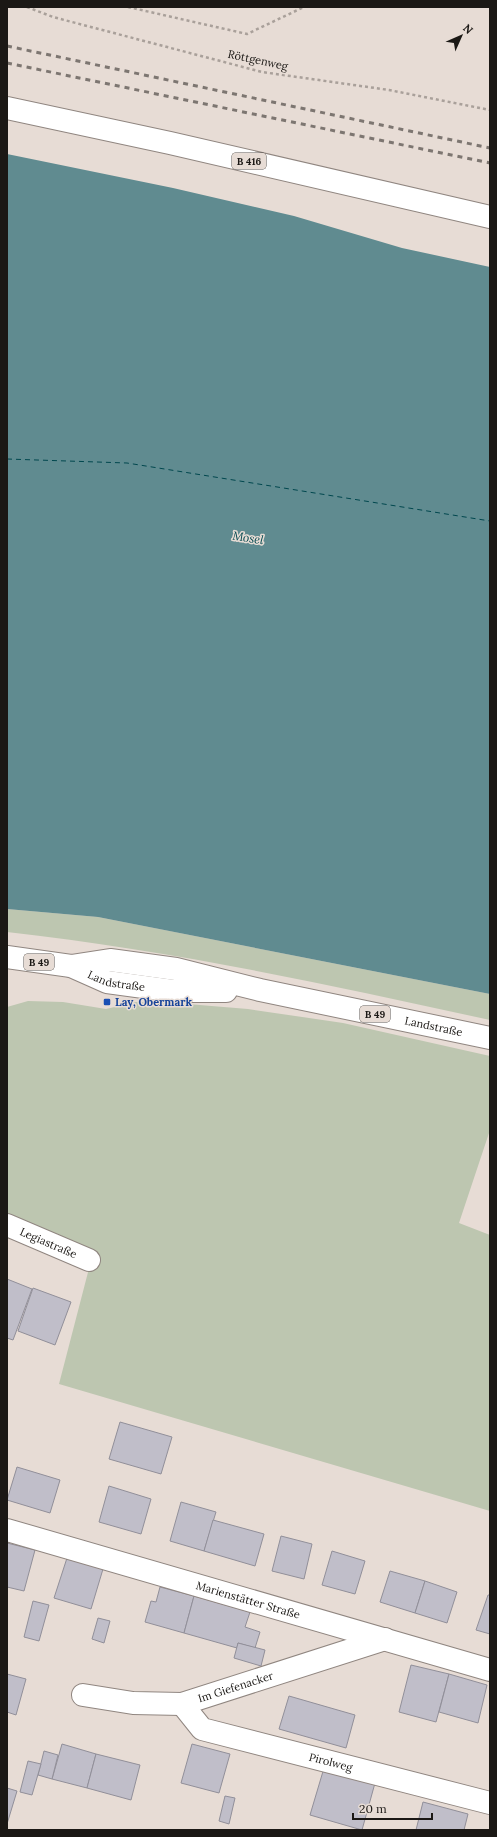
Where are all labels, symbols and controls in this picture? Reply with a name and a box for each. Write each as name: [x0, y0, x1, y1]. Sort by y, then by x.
north arrow: [441, 16, 481, 56]
text: N: [460, 21, 476, 37]
street label: Röttgenweg: [227, 47, 290, 73]
road number: B 416: [232, 153, 266, 169]
water label: Mosel: [231, 528, 265, 547]
road number: B 49: [24, 954, 54, 970]
street label: Landstraße: [86, 967, 146, 994]
place label: Lay, Obermark: [115, 995, 192, 1009]
marker: Lay, Obermark: [102, 997, 112, 1007]
road number: B 49: [360, 1006, 390, 1022]
street label: Landstraße: [403, 1013, 464, 1039]
street label: Legiastraße: [18, 1224, 79, 1261]
street label: Marienstätter Straße: [194, 1578, 302, 1622]
street label: Im Giefenacker: [196, 1668, 275, 1705]
street label: Pirolweg: [307, 1750, 355, 1775]
scale bar: [353, 1795, 432, 1821]
text: 20 m: [359, 1801, 387, 1816]

